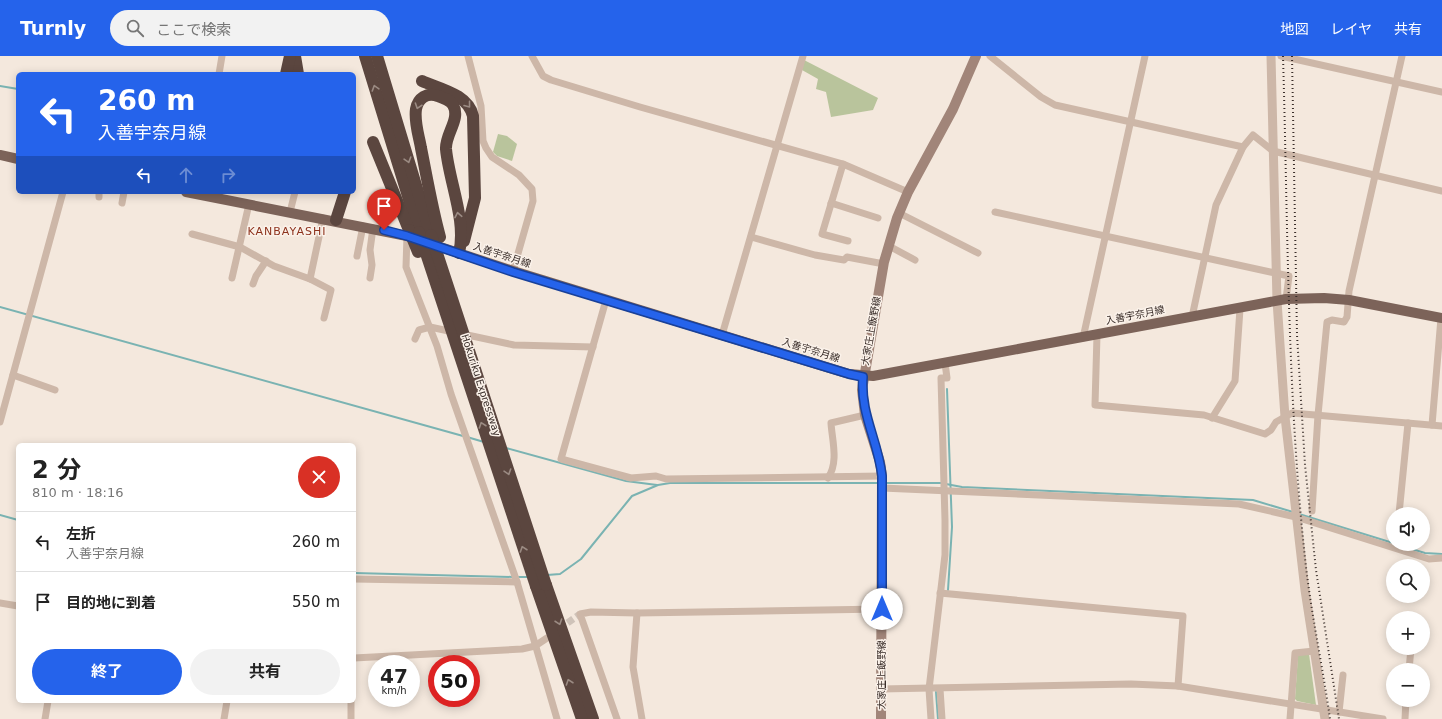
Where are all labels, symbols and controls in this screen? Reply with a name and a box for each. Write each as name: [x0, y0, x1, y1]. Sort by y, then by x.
search box: [110, 10, 390, 46]
text: Turnly: [20, 17, 86, 39]
icon: search: [124, 17, 146, 39]
text: ここで検索: [156, 21, 231, 39]
text: 地図: [1280, 21, 1308, 37]
text: レイヤ: [1330, 21, 1372, 37]
text: 共有: [1394, 21, 1422, 37]
text: 260 m: [98, 84, 195, 117]
one-way arrow: [371, 84, 380, 91]
icon: left: [32, 88, 84, 140]
one-way arrow: [463, 100, 470, 108]
one-way arrow: [415, 102, 423, 109]
text: 入善宇奈月線: [98, 122, 206, 143]
one-way arrow: [403, 157, 412, 164]
icon: left: [133, 164, 155, 186]
icon: ahead: [175, 164, 197, 186]
icon: right: [217, 164, 239, 186]
pin: [367, 189, 401, 230]
icon: arrive: [373, 195, 395, 217]
one-way arrow: [454, 212, 463, 218]
district label: KANBAYASHI: [248, 225, 326, 238]
street label: 入善宇奈月線: [472, 240, 532, 270]
street label: 大家庄上飯野線: [860, 296, 882, 366]
street label: 入善宇奈月線: [1105, 304, 1165, 326]
street label: Hokuriku Expressway: [459, 333, 503, 437]
street label: 入善宇奈月線: [781, 336, 841, 364]
one-way arrow: [478, 422, 487, 429]
text: 2 分: [32, 456, 81, 484]
button: close: [298, 456, 340, 498]
one-way arrow: [504, 468, 512, 475]
text: 810 m · 18:16: [32, 485, 123, 500]
map controls: [1386, 507, 1430, 707]
button: sound: [1386, 507, 1430, 551]
text: 左折: [66, 525, 96, 543]
icon: left: [32, 531, 54, 553]
text: 260 m: [292, 533, 340, 551]
one-way arrow: [520, 545, 528, 552]
text: 入善宇奈月線: [66, 546, 144, 561]
button: search: [1386, 559, 1430, 603]
position arrow: [861, 588, 903, 630]
icon: arrive: [32, 591, 54, 613]
text: 550 m: [292, 593, 340, 611]
text: 目的地に到着: [66, 594, 156, 612]
button: +: [1386, 611, 1430, 655]
one-way arrow: [554, 618, 563, 625]
street label: 大家庄上飯野線: [876, 640, 887, 710]
button: 終了: [32, 649, 182, 695]
button: 共有: [190, 649, 340, 695]
speed limit sign: 50: [428, 655, 480, 707]
button: −: [1386, 663, 1430, 707]
text: 47: [380, 664, 408, 688]
one-way arrow: [565, 679, 574, 686]
text: km/h: [381, 685, 407, 696]

